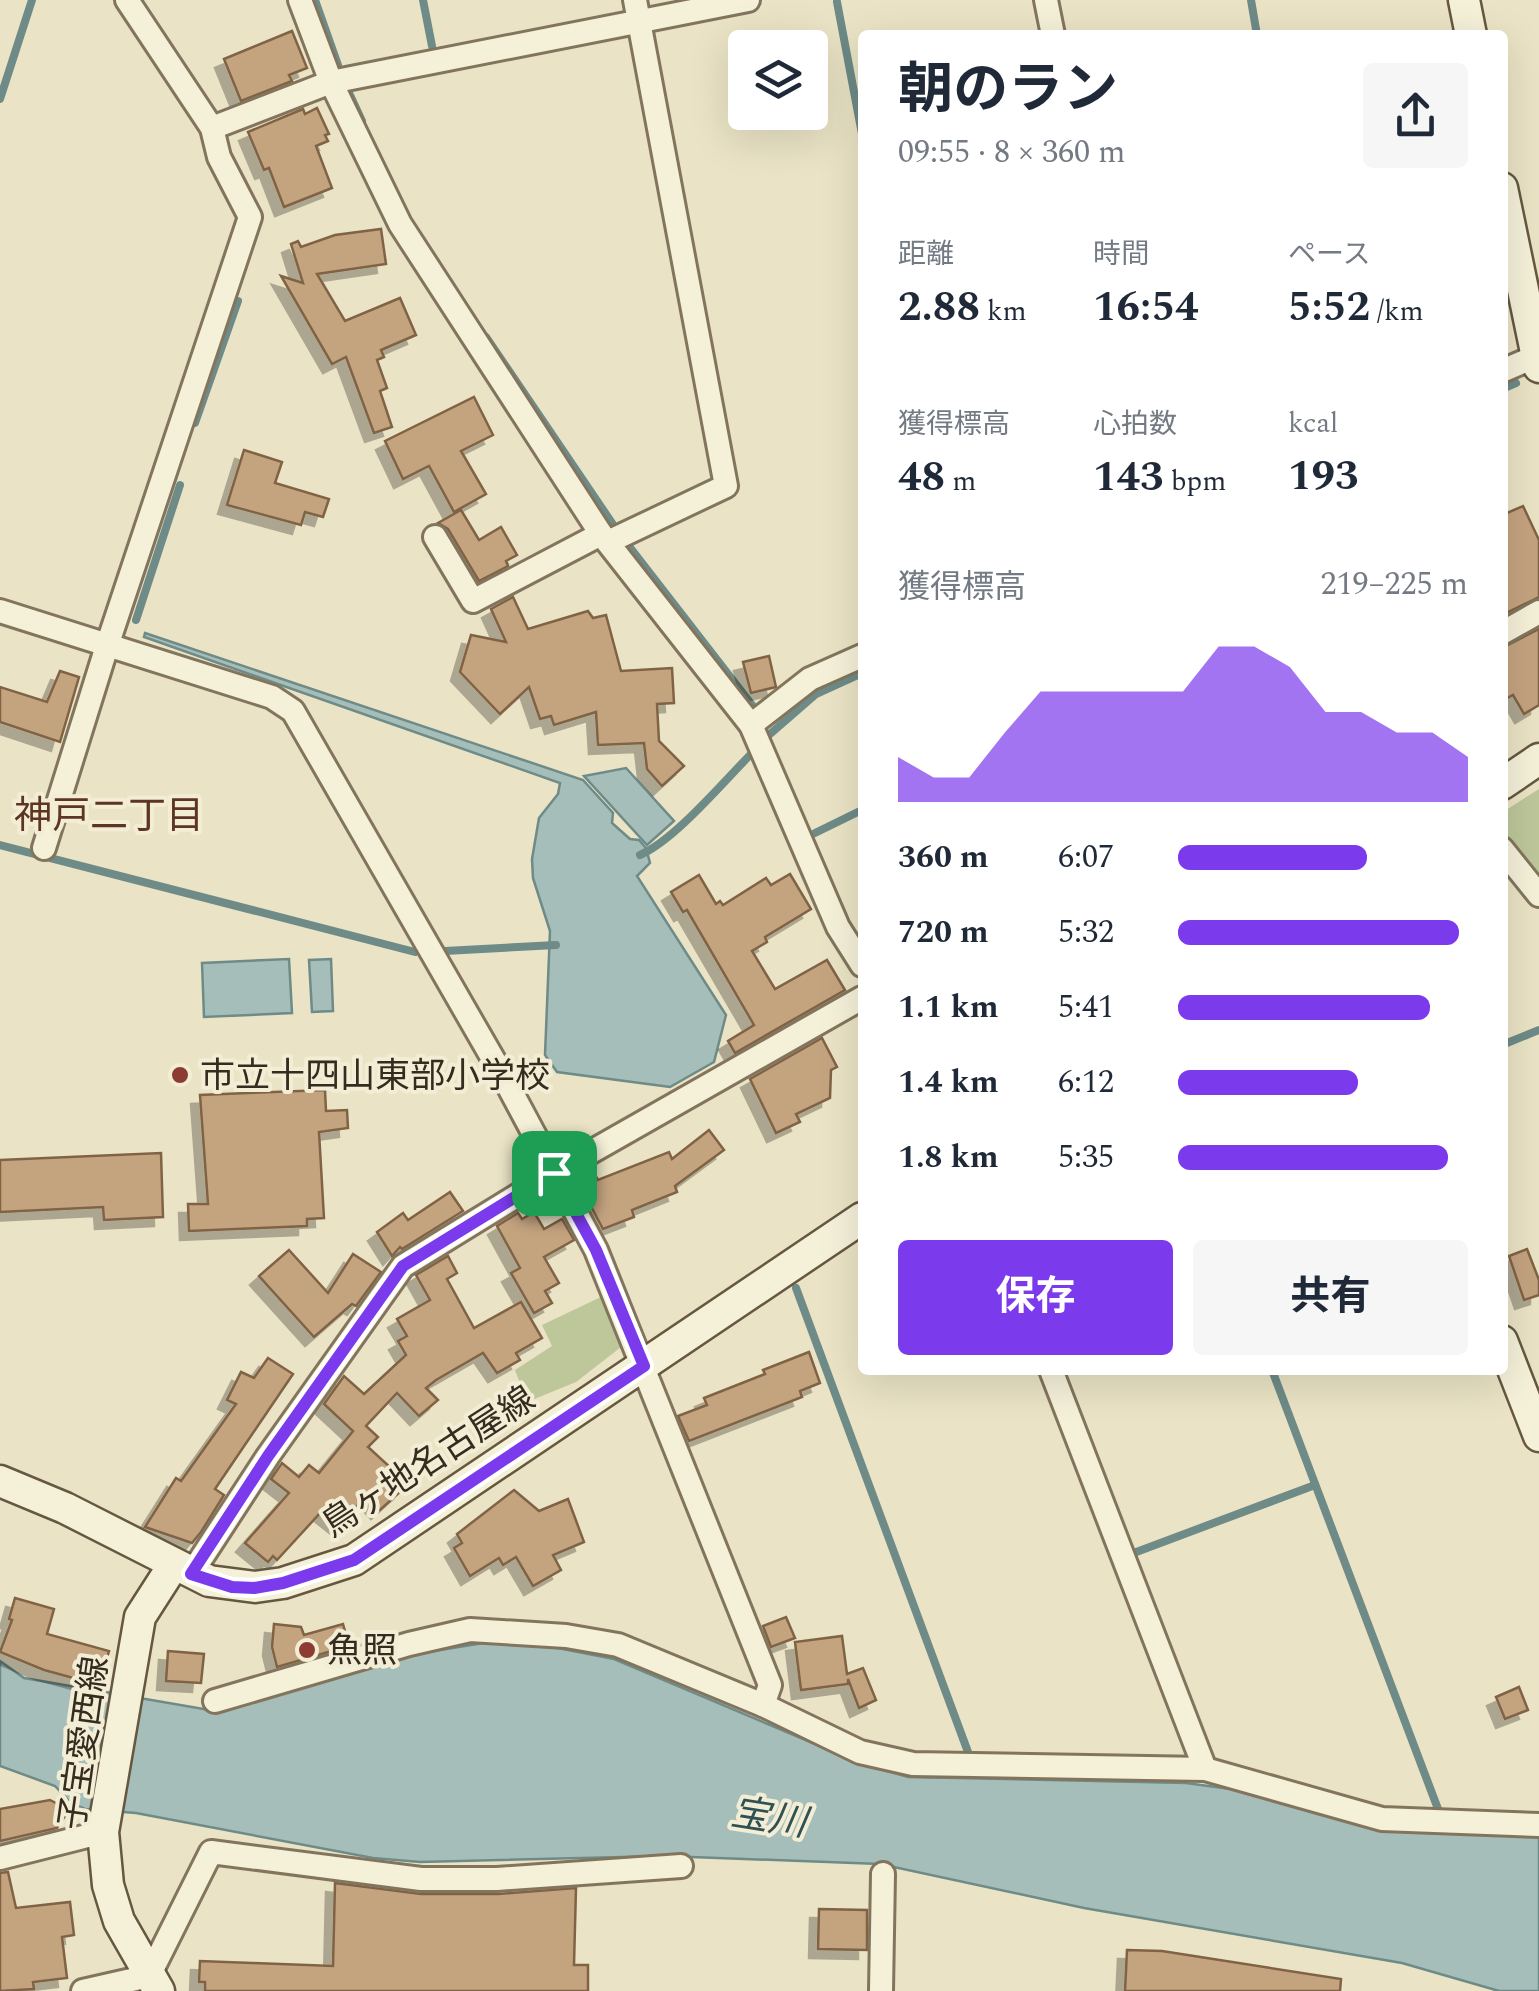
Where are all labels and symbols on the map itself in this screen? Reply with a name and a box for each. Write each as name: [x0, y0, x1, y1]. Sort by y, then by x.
district label: 神戸二丁目: [14, 788, 204, 846]
place label: 市立十四山東部小学校: [200, 1050, 550, 1103]
marker: 市立十四山東部小学校: [169, 1064, 191, 1086]
pin: [512, 1131, 597, 1216]
street label: 鳥ヶ地名古屋線: [312, 1373, 546, 1551]
place label: 魚照: [327, 1625, 397, 1678]
marker: 魚照: [296, 1639, 318, 1661]
street label: 子宝愛西線: [46, 1653, 123, 1834]
water label: 宝川: [727, 1784, 815, 1854]

